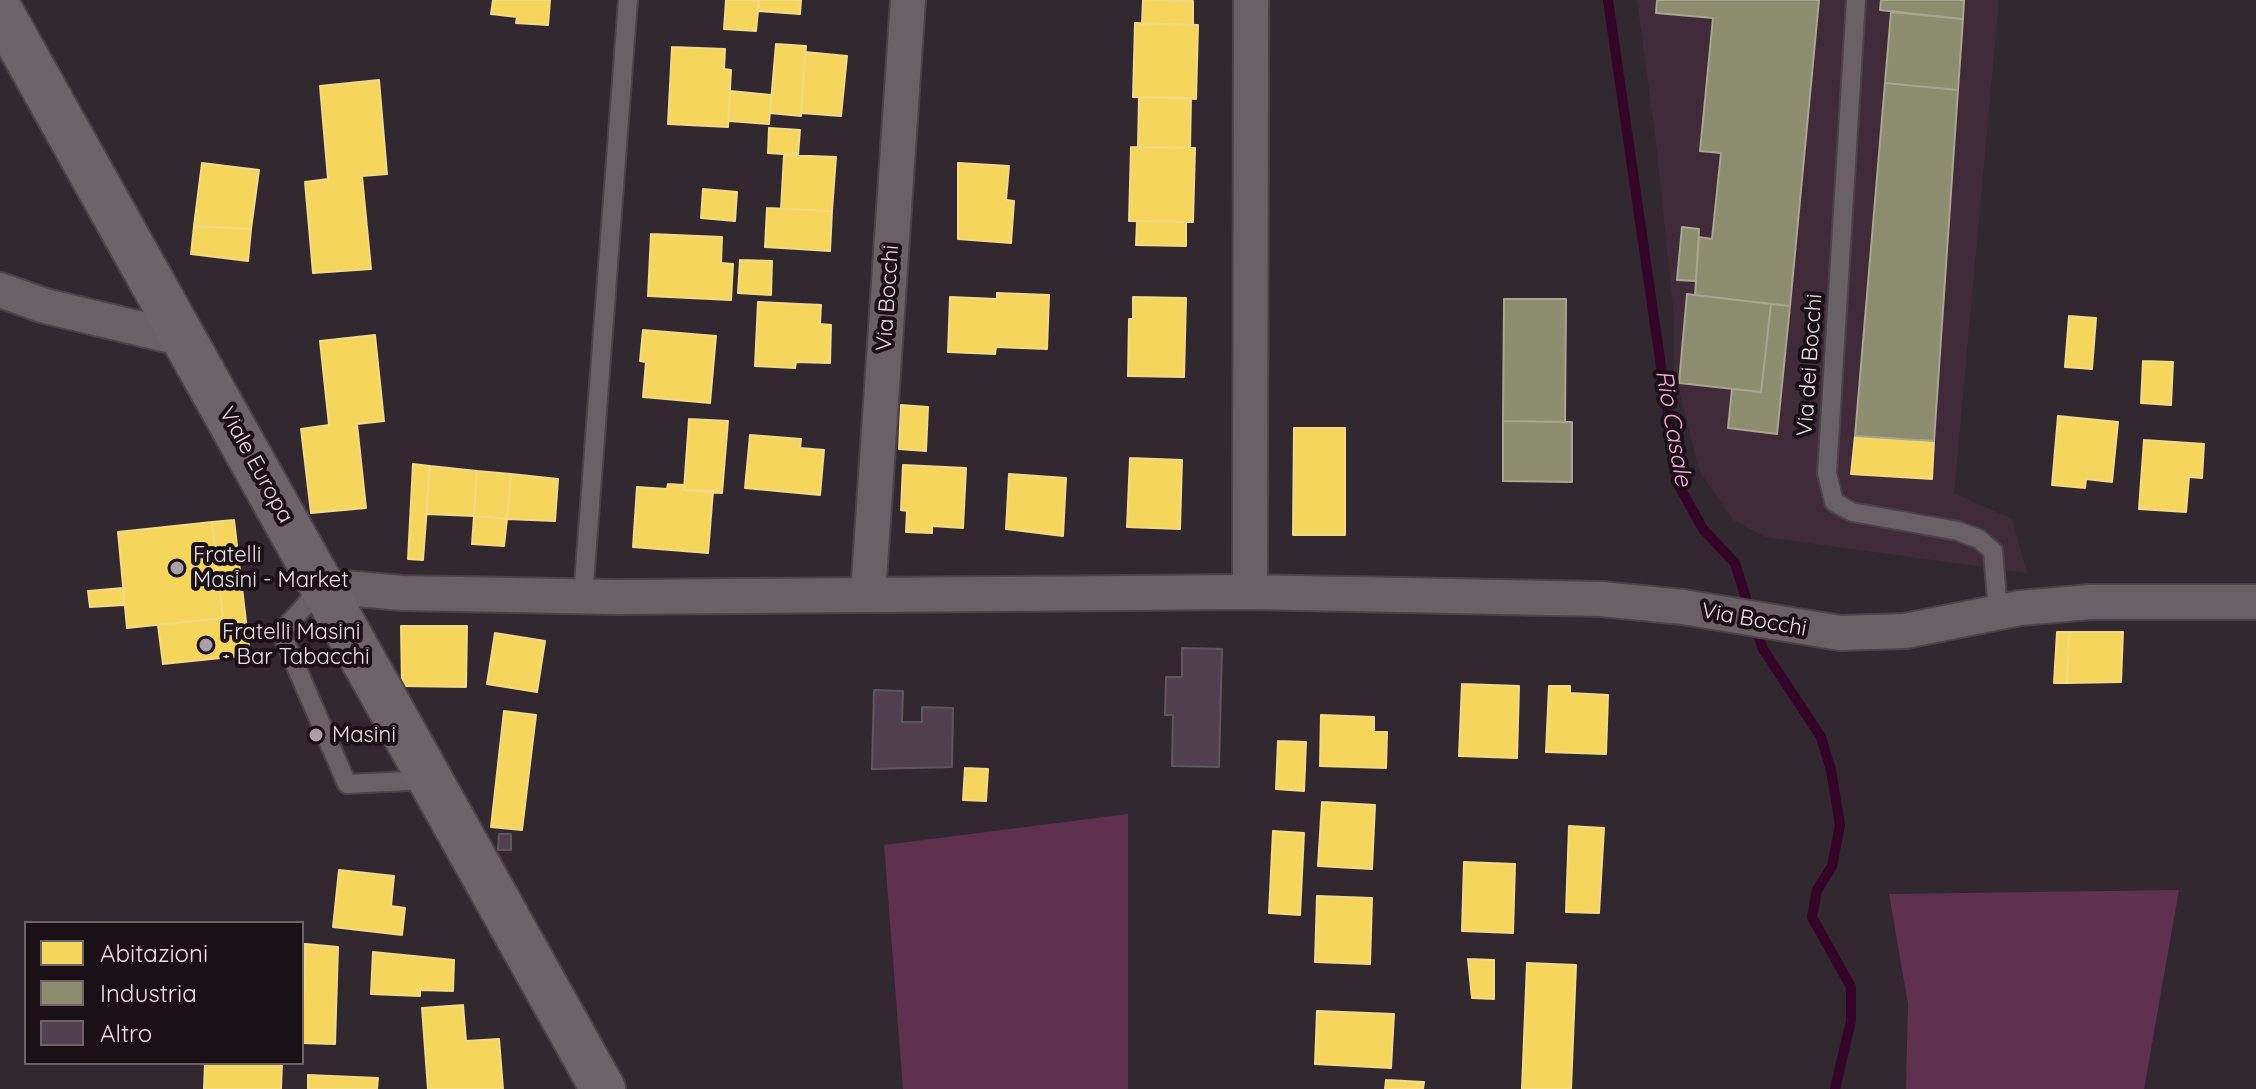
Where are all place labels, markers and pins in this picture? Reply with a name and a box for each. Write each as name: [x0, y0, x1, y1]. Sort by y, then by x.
place label: Fratelli Masini - Market: [193, 542, 349, 594]
marker: Fratelli Masini - Market: [168, 559, 186, 577]
place label: Fratelli Masini - Bar Tabacchi: [222, 619, 370, 670]
marker: Fratelli Masini - Bar Tabacchi: [197, 636, 215, 654]
place label: Masini: [332, 722, 396, 748]
marker: Masini: [307, 726, 325, 744]

